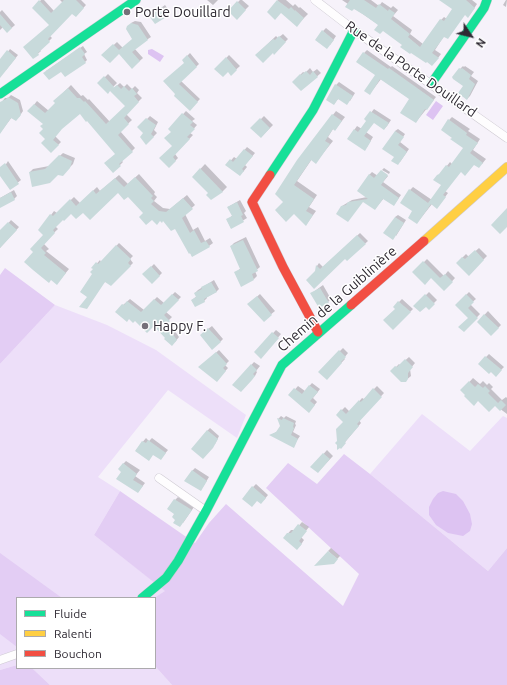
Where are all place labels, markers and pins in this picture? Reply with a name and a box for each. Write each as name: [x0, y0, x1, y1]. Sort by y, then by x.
place label: Porte Douillard: [135, 4, 231, 20]
marker: Porte Douillard: [122, 7, 132, 17]
place label: Happy F.: [153, 318, 206, 334]
marker: Happy F.: [140, 321, 150, 331]

